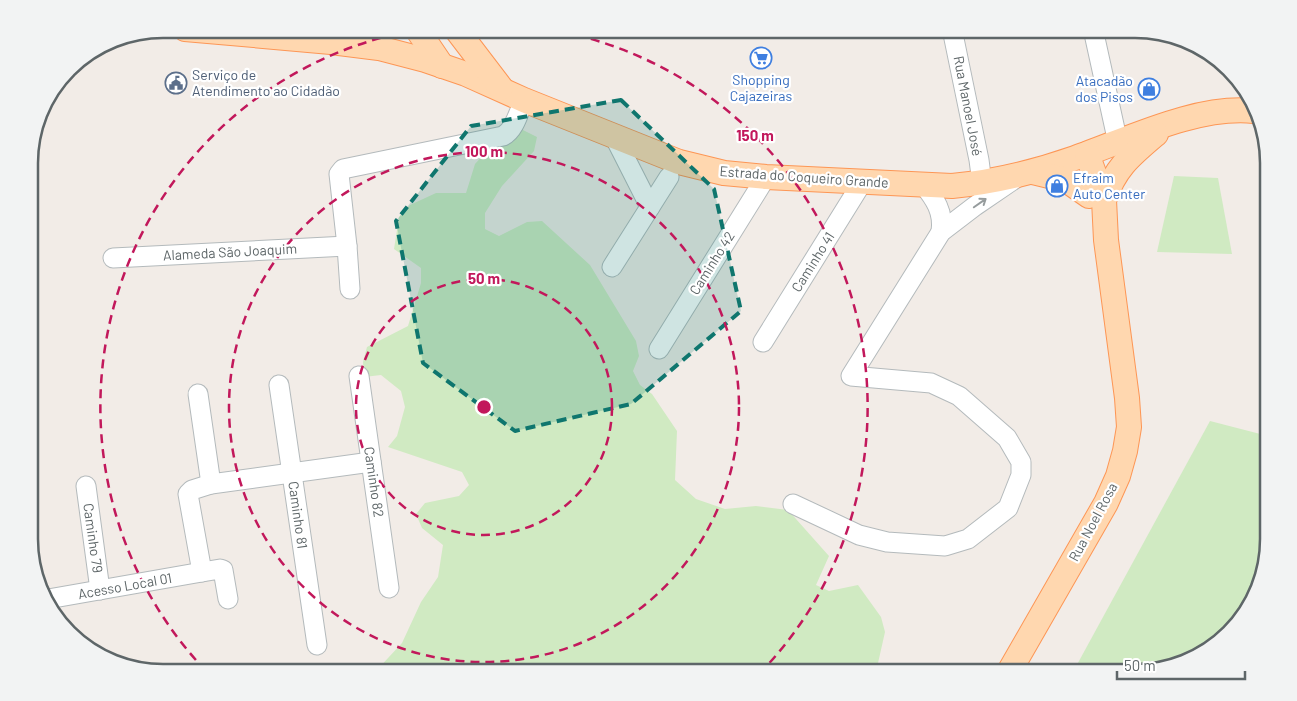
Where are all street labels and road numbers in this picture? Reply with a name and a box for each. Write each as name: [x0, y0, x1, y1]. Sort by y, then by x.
street label: Rua Manoel José: [950, 54, 987, 157]
street label: Estrada do Coqueiro Grande: [719, 162, 889, 191]
street label: Caminho 42: [685, 228, 738, 297]
street label: Caminho 41: [787, 229, 838, 295]
street label: Alameda São Joaquim: [162, 239, 297, 264]
street label: Caminho 82: [361, 446, 388, 518]
street label: Caminho 81: [285, 480, 312, 550]
street label: Rua Noel Rosa: [1065, 480, 1120, 564]
street label: Caminho 79: [80, 502, 107, 574]
street label: Acesso Local 01: [77, 569, 173, 602]

